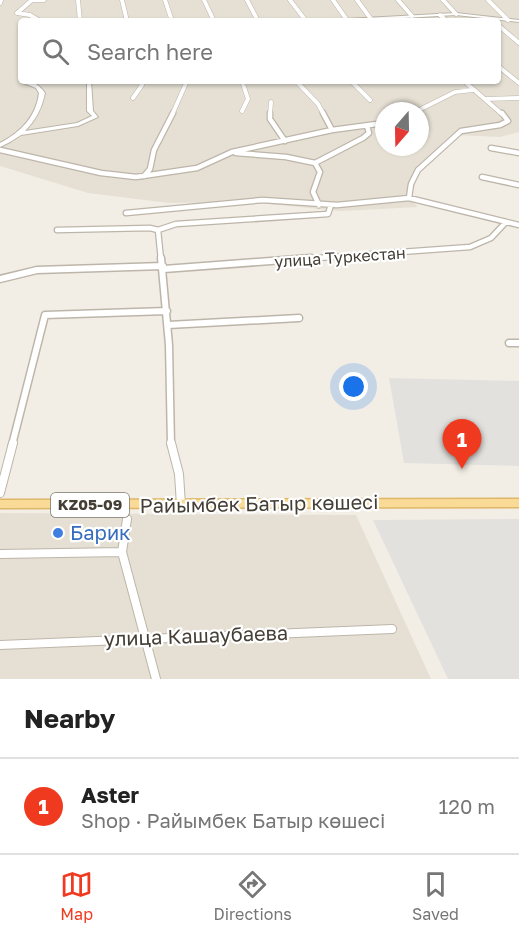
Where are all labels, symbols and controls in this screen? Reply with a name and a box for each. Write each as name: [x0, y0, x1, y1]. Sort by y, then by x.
search box: [18, 18, 501, 84]
icon: search: [39, 35, 72, 68]
text: Search here: [87, 38, 213, 65]
north arrow: [375, 102, 429, 156]
street label: улица Туркестан: [274, 242, 406, 272]
your location: [339, 372, 368, 401]
pin: 1: [442, 420, 482, 469]
street label: Райымбек Батыр көшесі: [139, 489, 379, 517]
road number: KZ05-09: [51, 493, 129, 517]
place label: Барик: [70, 520, 131, 544]
marker: Барик: [51, 526, 65, 540]
street label: улица Кашаубаева: [103, 620, 289, 650]
text: Nearby: [24, 703, 115, 734]
text: Aster: [81, 781, 139, 808]
text: 1: [38, 794, 49, 818]
text: 120 m: [439, 794, 495, 818]
text: Shop · Райымбек Батыр көшесі: [81, 808, 385, 832]
tab: Map: [60, 868, 93, 924]
tab: Directions: [214, 868, 292, 924]
tab: Saved: [412, 868, 459, 924]

